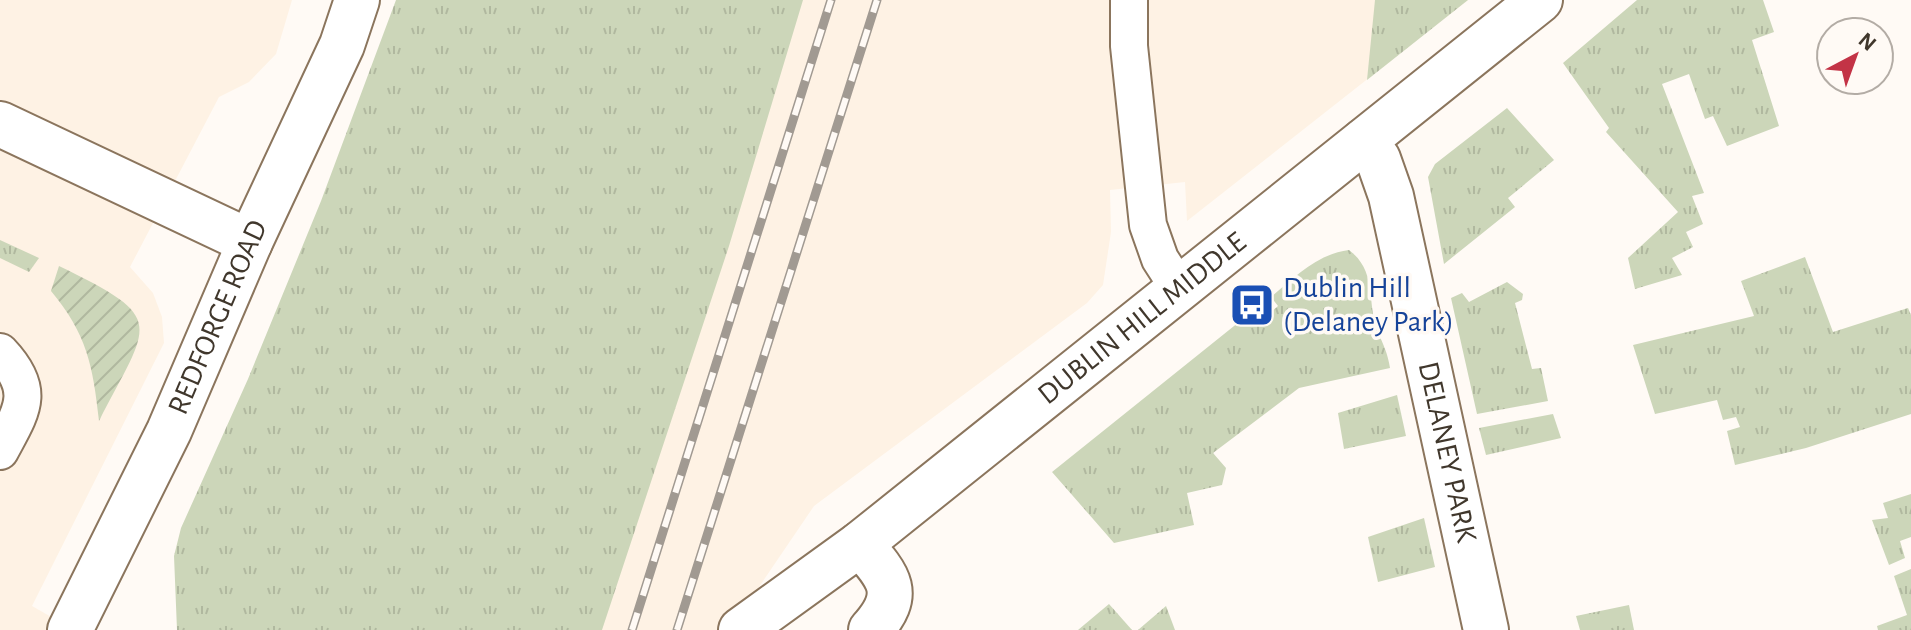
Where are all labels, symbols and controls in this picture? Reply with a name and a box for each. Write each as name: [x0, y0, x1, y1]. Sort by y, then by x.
north arrow: [1815, 16, 1895, 96]
text: N: [1854, 28, 1880, 55]
street label: REDFORGE ROAD: [163, 216, 273, 419]
street label: DUBLIN HILL MIDDLE: [1033, 227, 1251, 410]
place label: Dublin Hill (Delaney Park): [1283, 273, 1454, 337]
bus stop icon: Dublin Hill (Delaney Park): [1228, 281, 1276, 329]
street label: DELANEY PARK: [1413, 359, 1481, 546]

